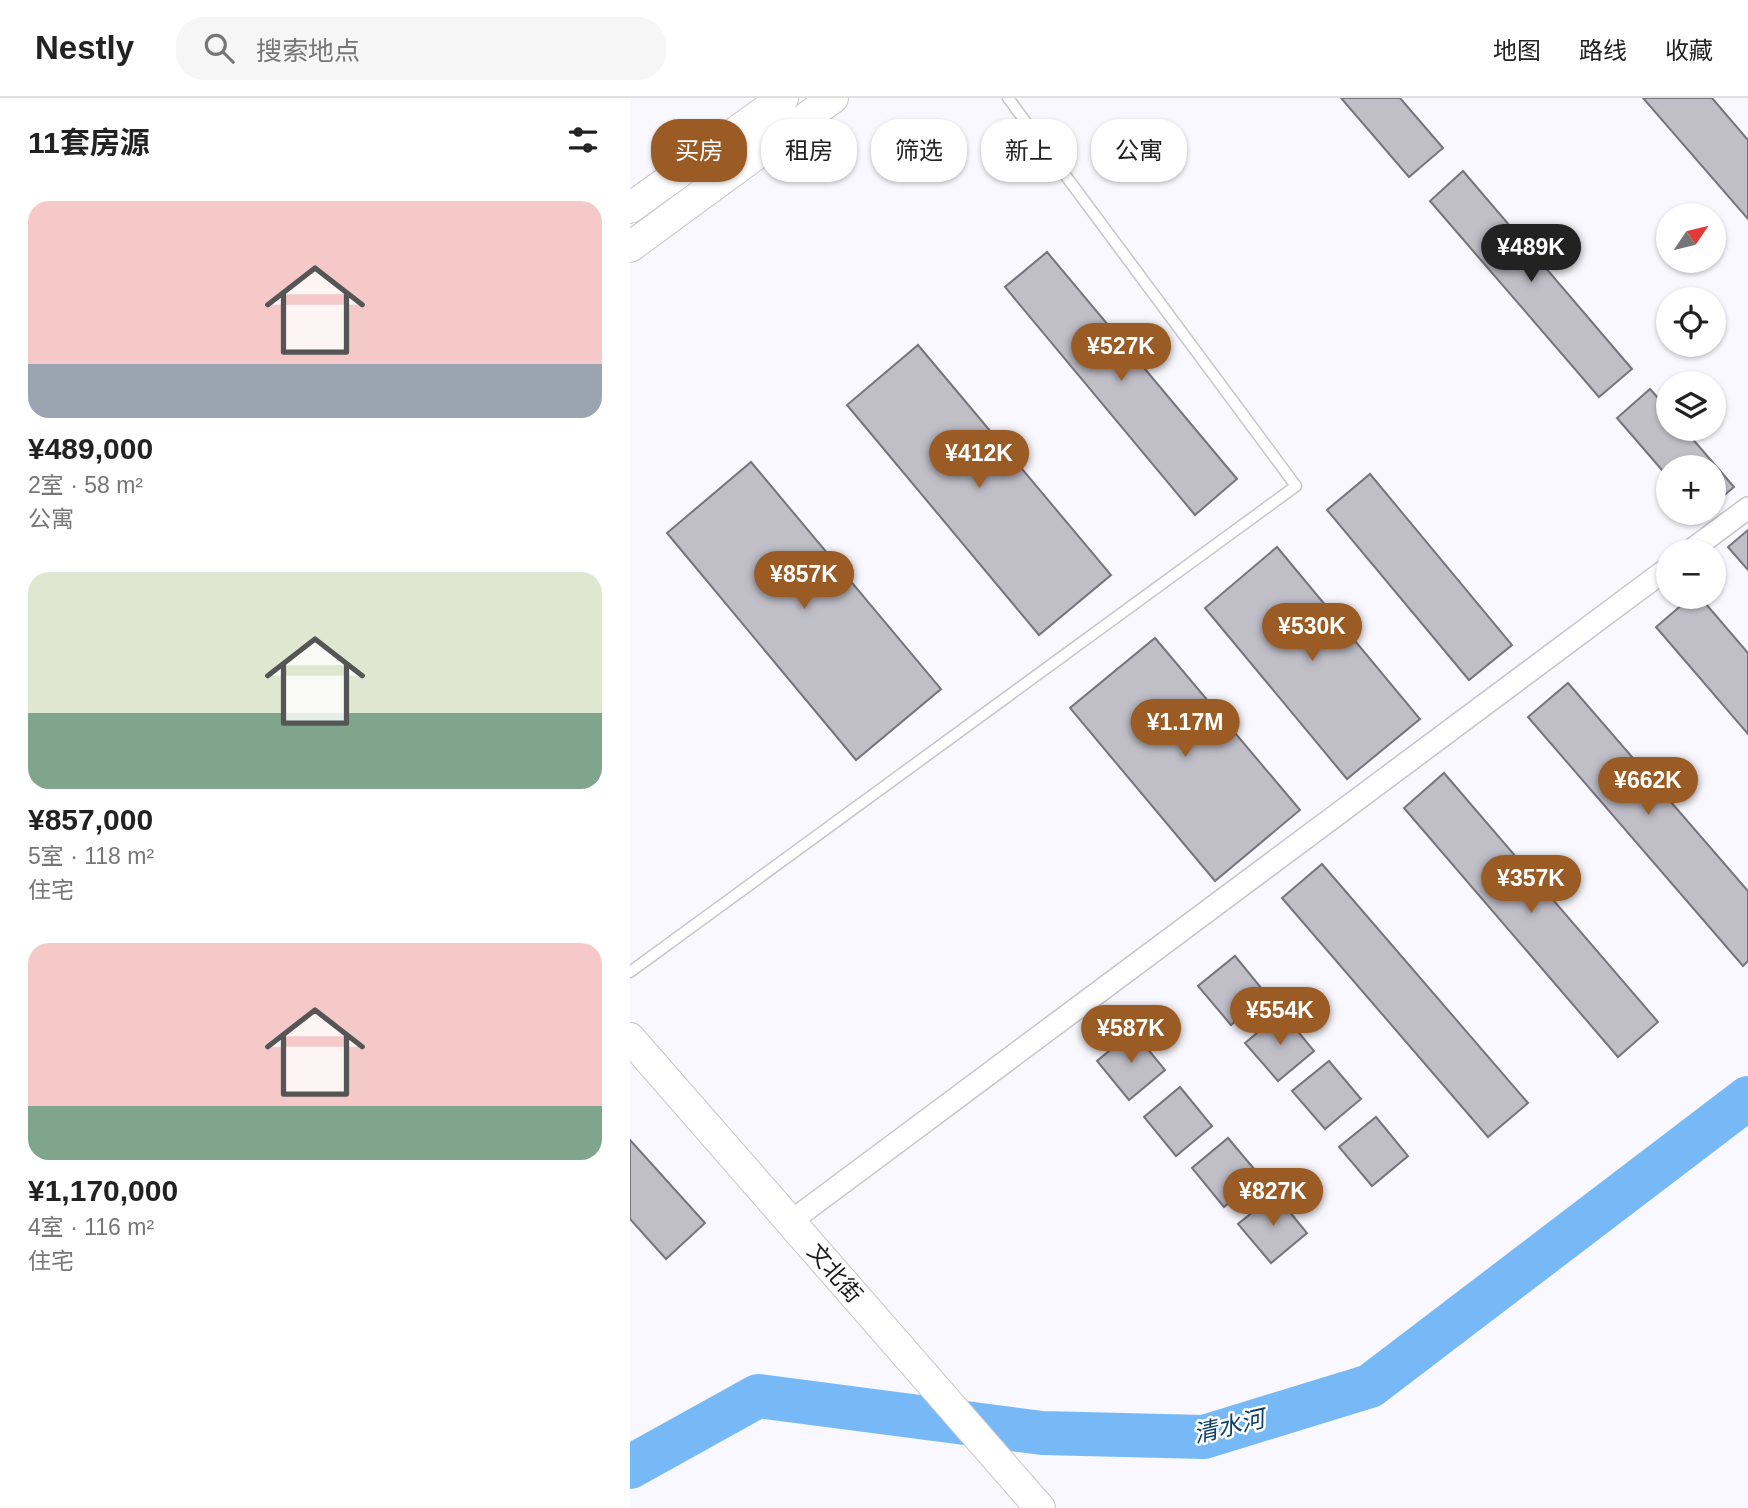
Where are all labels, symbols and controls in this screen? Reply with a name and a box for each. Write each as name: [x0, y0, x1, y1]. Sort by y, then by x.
search box: [176, 17, 666, 80]
text: Nestly: [35, 29, 134, 66]
icon: search: [200, 29, 238, 67]
text: 搜索地点: [256, 36, 360, 66]
text: 地图: [1493, 37, 1541, 64]
text: 路线: [1579, 37, 1627, 64]
text: 收藏: [1665, 37, 1713, 64]
chip: 买房: [651, 119, 747, 182]
chip: 租房: [761, 119, 857, 182]
chip: 筛选: [871, 119, 967, 182]
chip: 新上: [981, 119, 1077, 182]
chip: 公寓: [1091, 119, 1187, 182]
icon: filters: [564, 121, 602, 159]
text: 11套房源: [28, 126, 150, 159]
north arrow: [1656, 203, 1726, 273]
map controls: [1656, 203, 1726, 609]
pin: ¥489K: [1482, 225, 1580, 284]
text: ¥489K: [1497, 234, 1565, 260]
icon: home: [252, 247, 378, 373]
button: locate: [1656, 287, 1726, 357]
pin: ¥527K: [1072, 324, 1170, 383]
text: ¥527K: [1087, 333, 1155, 359]
button: layers: [1656, 371, 1726, 441]
pin: ¥412K: [930, 430, 1028, 490]
text: ¥489,000: [28, 432, 153, 465]
text: ¥412K: [945, 440, 1013, 466]
button: +: [1656, 455, 1726, 525]
text: 2室 · 58 m²: [28, 472, 143, 498]
text: 公寓: [28, 506, 74, 532]
button: −: [1656, 539, 1726, 609]
pin: ¥857K: [755, 552, 853, 611]
text: ¥857K: [770, 561, 838, 587]
pin: ¥530K: [1263, 603, 1361, 663]
text: ¥530K: [1278, 613, 1346, 639]
icon: home: [252, 618, 378, 744]
pin: ¥1.17M: [1128, 700, 1242, 759]
text: ¥1.17M: [1147, 709, 1223, 735]
pin: ¥662K: [1599, 758, 1697, 817]
text: ¥662K: [1614, 767, 1682, 793]
text: ¥857,000: [28, 803, 153, 836]
text: 5室 · 118 m²: [28, 843, 154, 869]
pin: ¥357K: [1482, 856, 1580, 915]
text: ¥357K: [1497, 865, 1565, 891]
text: 住宅: [28, 877, 74, 903]
pin: ¥554K: [1231, 988, 1329, 1047]
icon: home: [252, 989, 378, 1115]
text: ¥554K: [1246, 997, 1314, 1023]
pin: ¥587K: [1082, 1006, 1180, 1065]
text: ¥587K: [1097, 1015, 1165, 1041]
pin: ¥827K: [1224, 1168, 1322, 1228]
text: ¥1,170,000: [28, 1174, 178, 1207]
text: ¥827K: [1239, 1178, 1307, 1204]
text: 4室 · 116 m²: [28, 1214, 154, 1240]
street label: 文北街: [803, 1238, 867, 1308]
text: 住宅: [28, 1248, 74, 1274]
water label: 清水河: [1191, 1404, 1271, 1447]

